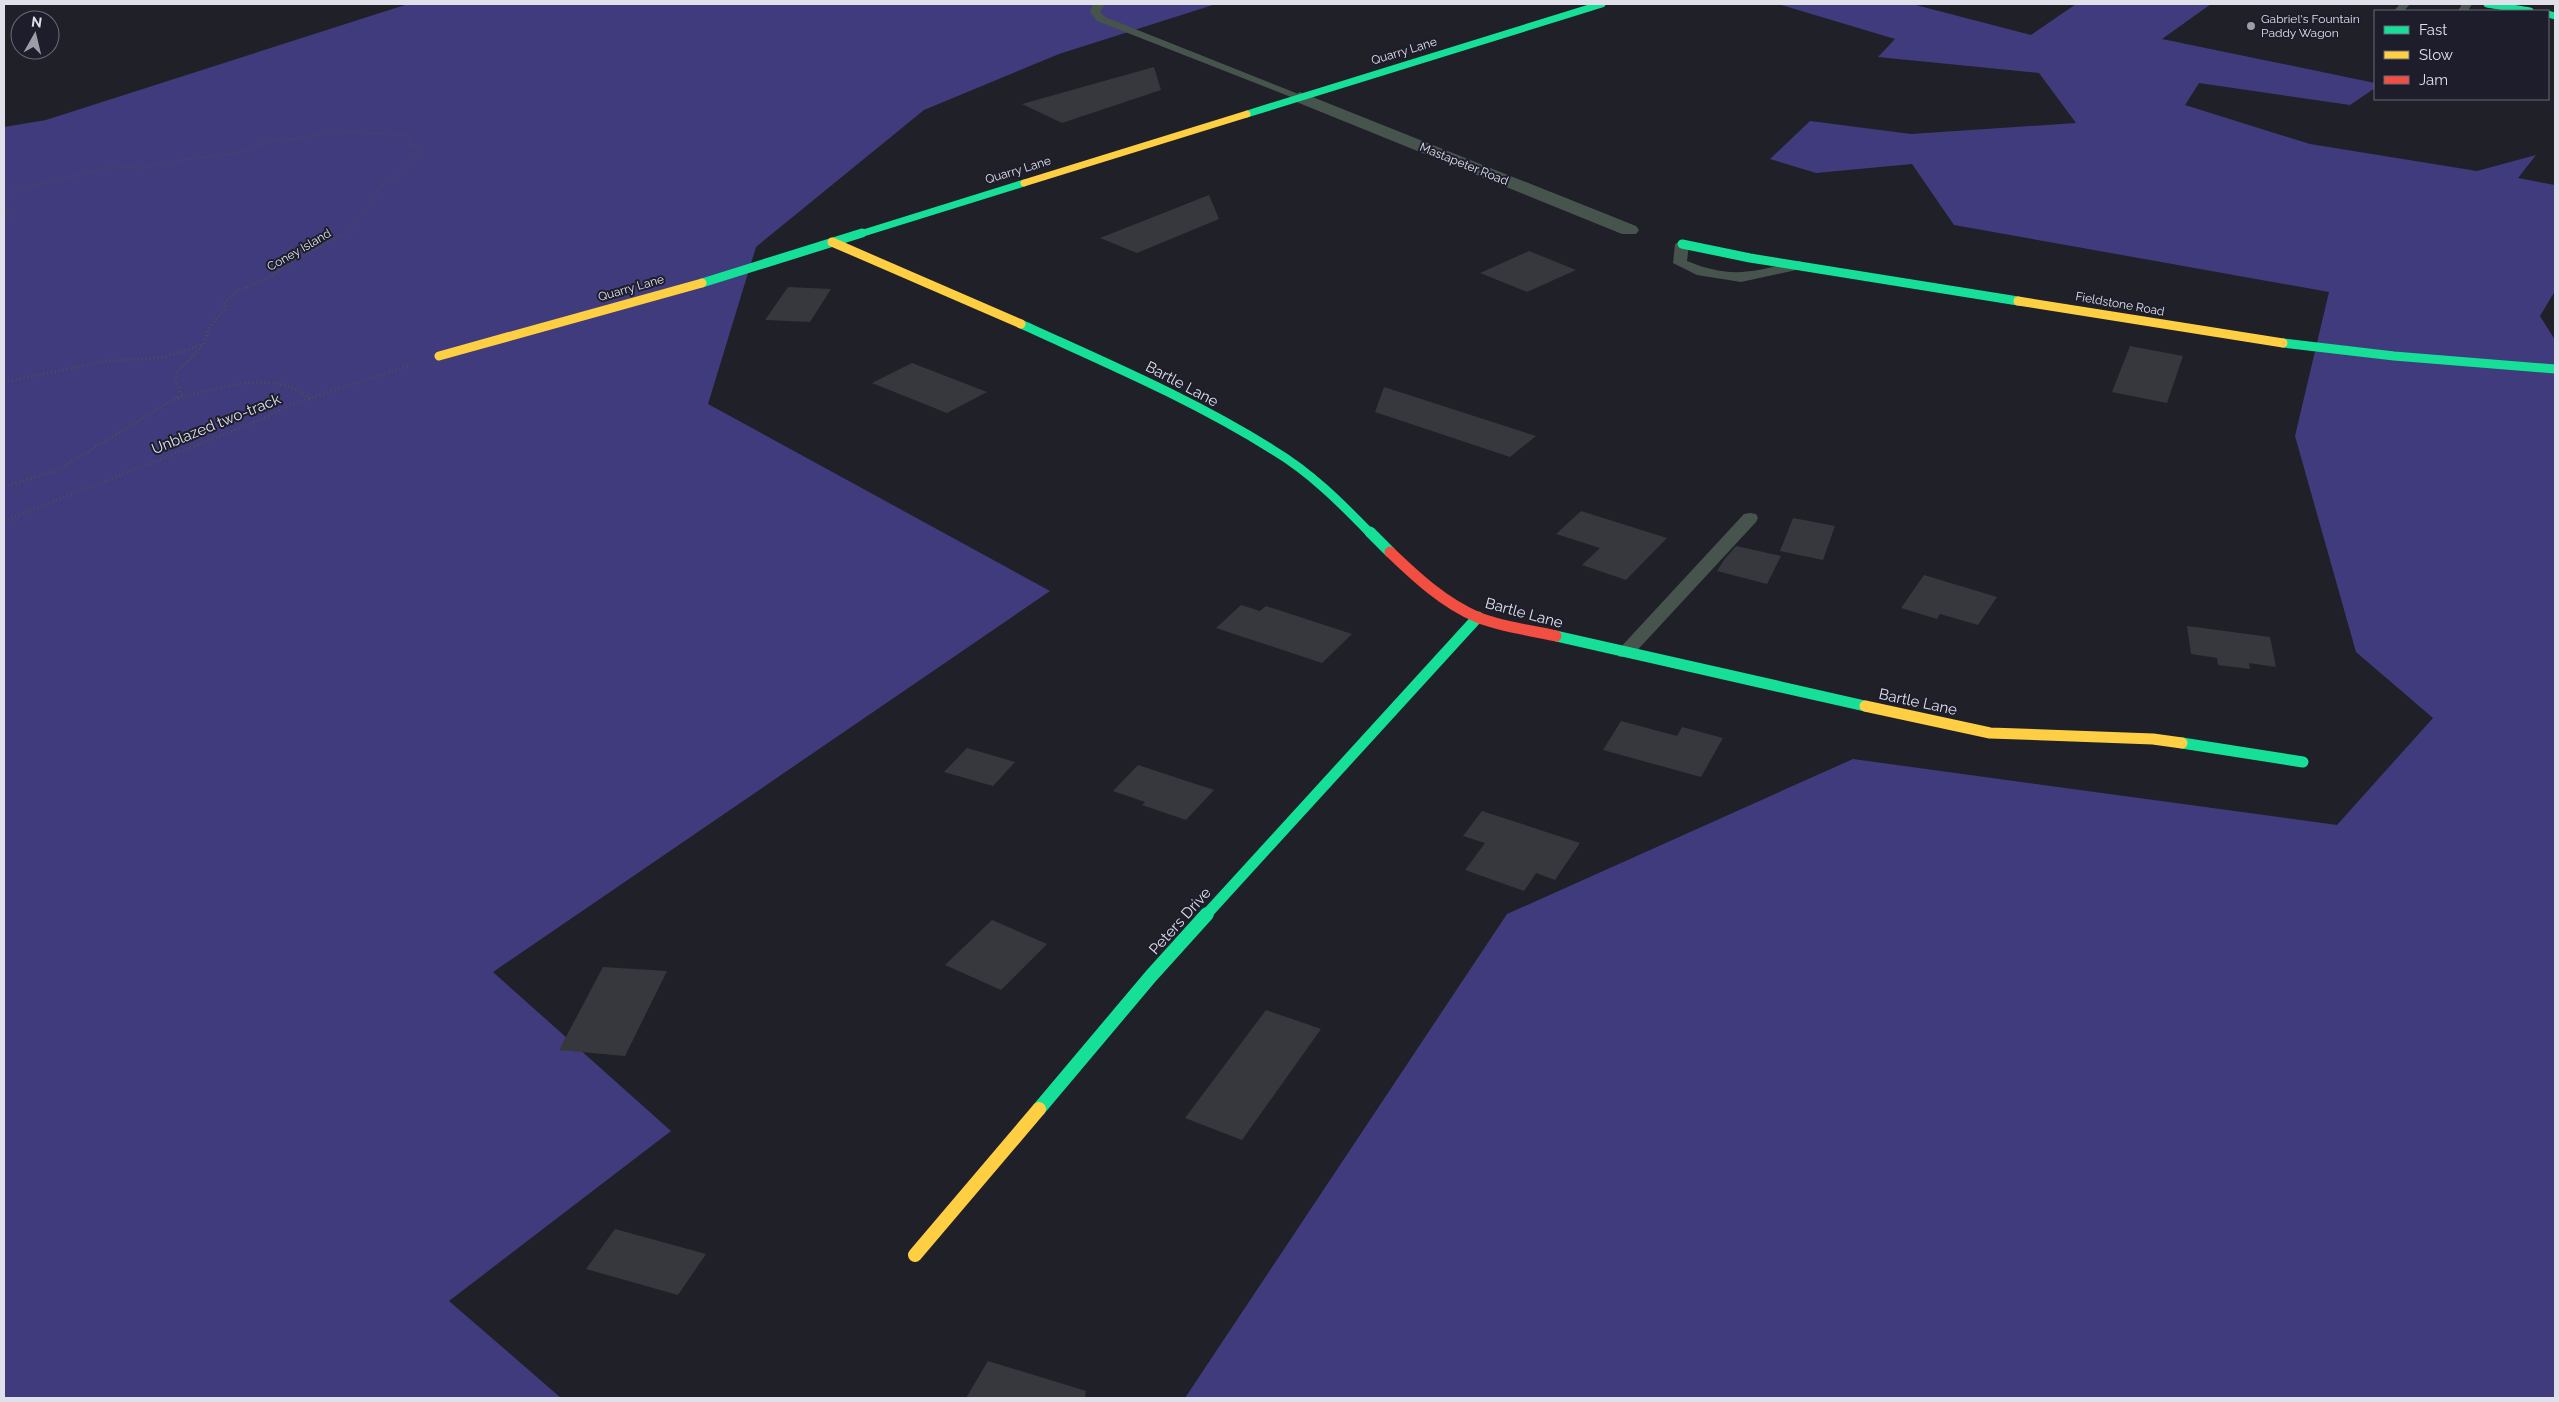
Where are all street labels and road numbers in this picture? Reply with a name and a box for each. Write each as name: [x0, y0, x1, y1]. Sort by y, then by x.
street label: Quarry Lane: [1369, 34, 1439, 68]
street label: Mastapeter Road: [1418, 140, 1510, 188]
street label: Quarry Lane: [983, 153, 1053, 187]
street label: Coney Island: [265, 226, 333, 274]
street label: Quarry Lane: [596, 272, 666, 304]
street label: Fieldstone Road: [2074, 289, 2166, 319]
street label: Bartle Lane: [1143, 357, 1222, 411]
street label: Unblazed two-track: [149, 390, 283, 458]
street label: Bartle Lane: [1483, 594, 1565, 632]
street label: Bartle Lane: [1877, 685, 1959, 719]
street label: Peters Drive: [1145, 884, 1215, 958]

